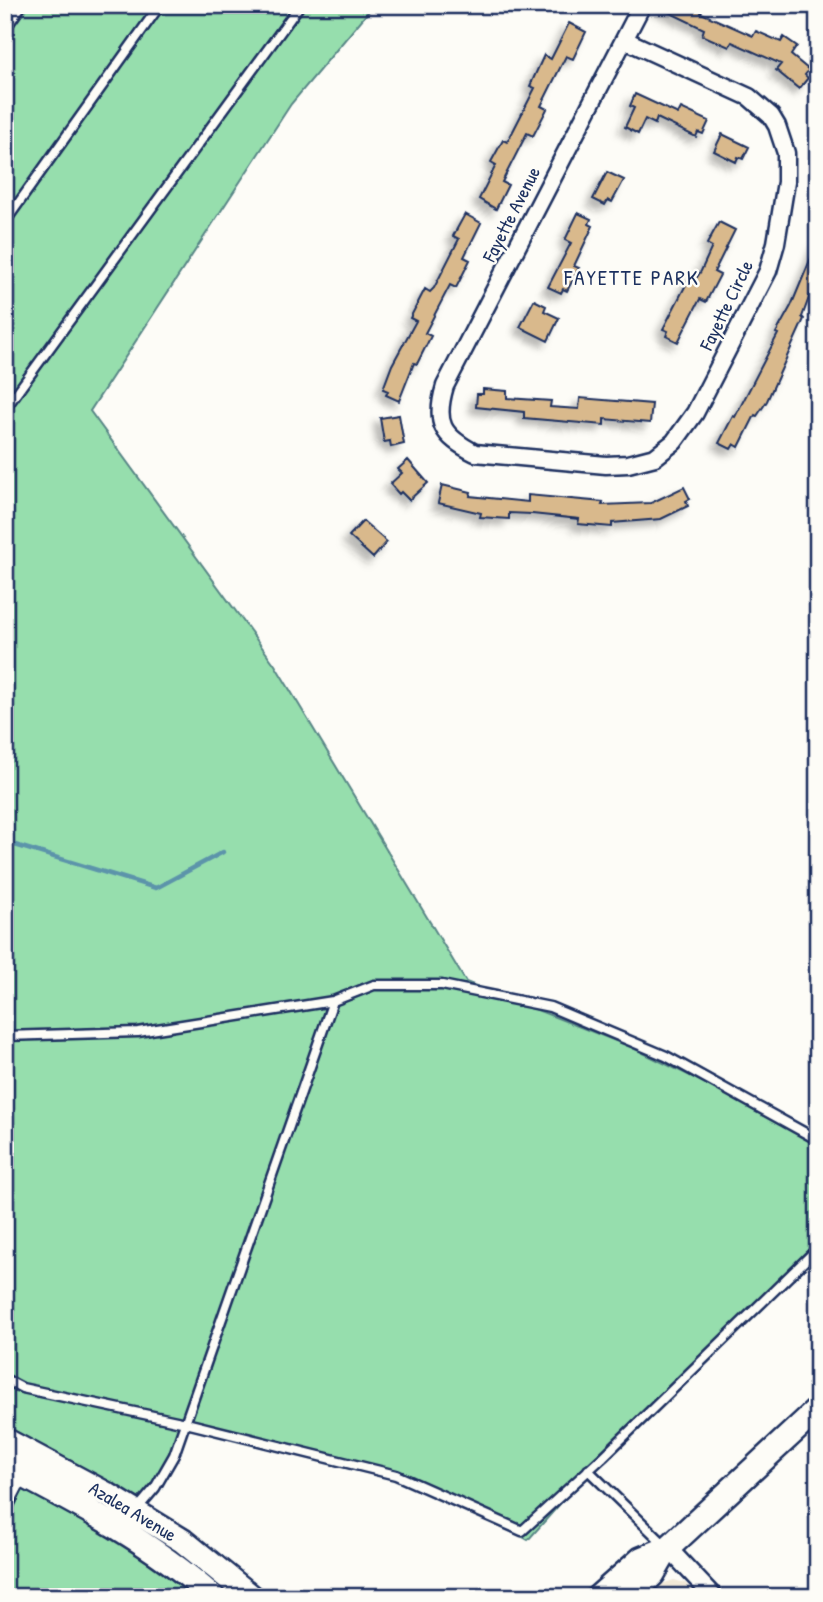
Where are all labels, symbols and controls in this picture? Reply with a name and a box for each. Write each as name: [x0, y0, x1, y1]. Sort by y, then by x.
street label: Fayette Avenue: [475, 162, 546, 267]
street label: Fayette Circle: [693, 255, 759, 355]
district label: FAYETTE PARK: [563, 263, 700, 292]
street label: Azalea Avenue: [85, 1475, 182, 1547]

